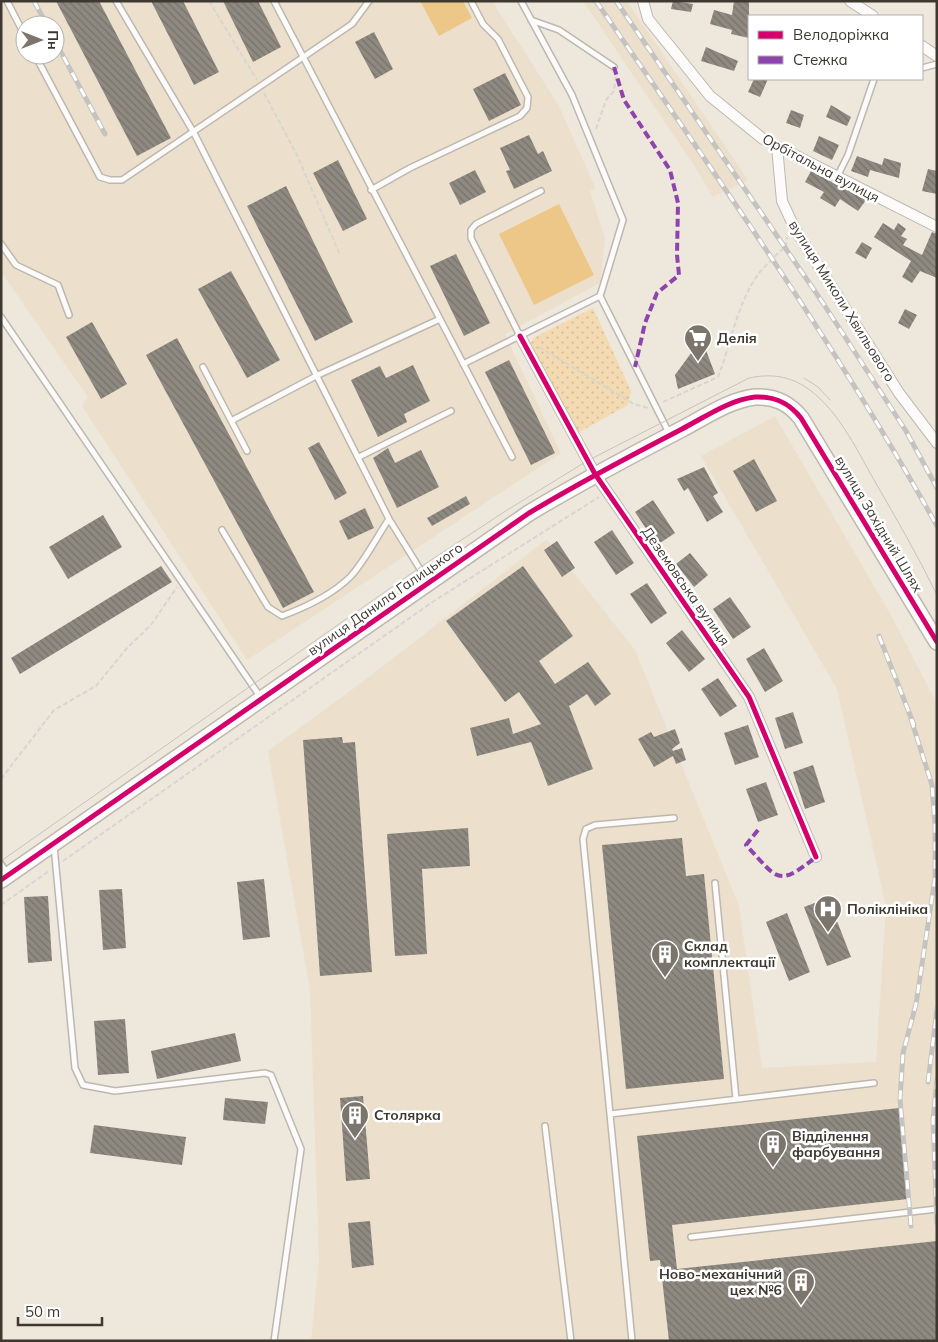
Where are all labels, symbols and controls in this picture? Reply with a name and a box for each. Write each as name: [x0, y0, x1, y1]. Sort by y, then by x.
north arrow: [15, 15, 65, 65]
legend: [748, 15, 923, 80]
text: Велодоріжка: [793, 25, 889, 44]
text: Пн: [44, 30, 62, 50]
text: Стежка: [793, 50, 848, 69]
street label: Орбітальна вулиця: [759, 130, 883, 206]
street label: вулиця Миколи Хвильового: [785, 217, 899, 385]
supermarket icon: Делія: [683, 323, 713, 362]
place label: Делія: [717, 329, 757, 347]
street label: вулиця Західний Шлях: [831, 452, 927, 596]
street label: Деземовська вулиця: [638, 523, 734, 649]
street label: вулиця Данила Галицького: [304, 538, 466, 660]
hospital icon: Поліклініка: [813, 894, 843, 933]
place label: Поліклініка: [847, 900, 928, 918]
place label: Склад комплектації: [684, 937, 777, 971]
building icon: Склад комплектації: [650, 939, 680, 978]
building icon: Столярка: [340, 1100, 370, 1139]
place label: Столярка: [374, 1106, 441, 1124]
place label: Відділення фарбування: [792, 1127, 880, 1161]
building icon: Відділення фарбування: [758, 1129, 788, 1168]
place label: Ново-механічний цех №6: [659, 1265, 782, 1299]
building icon: Ново-механічний цех №6: [786, 1267, 816, 1306]
scale bar: [18, 1294, 101, 1326]
text: 50 m: [25, 1302, 60, 1321]

